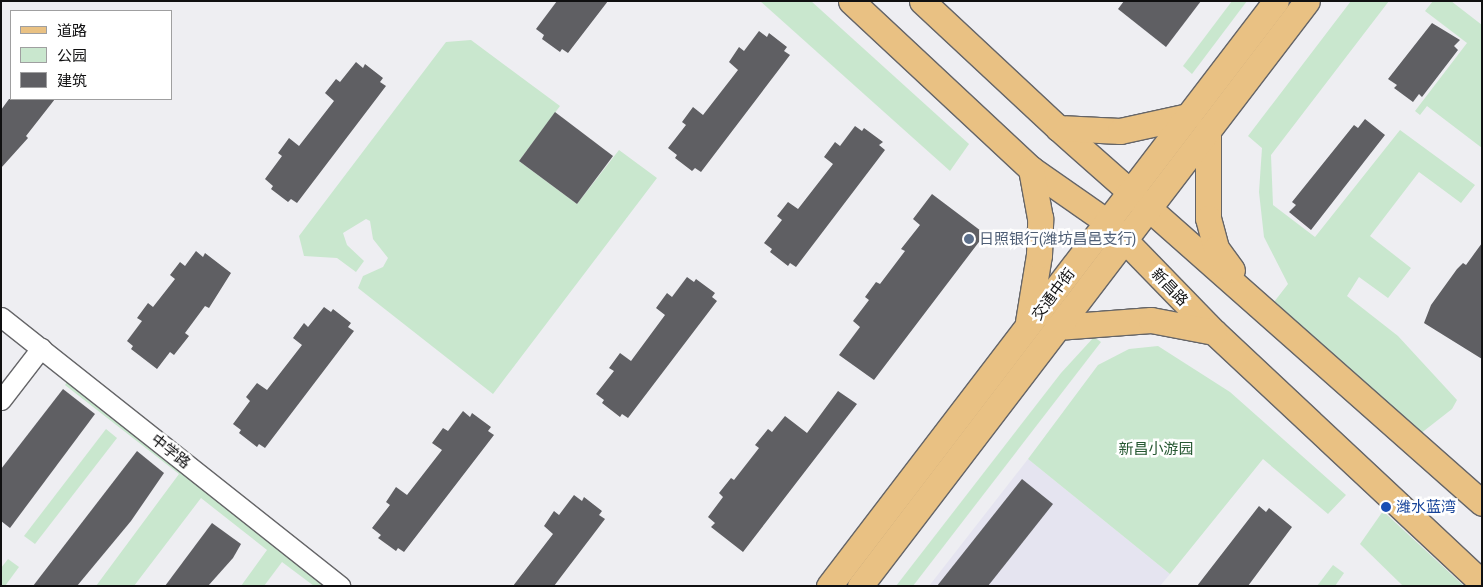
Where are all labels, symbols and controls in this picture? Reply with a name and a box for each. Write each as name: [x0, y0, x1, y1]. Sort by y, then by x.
legend: [10, 10, 172, 100]
text: 道路: [57, 22, 87, 39]
text: 公园: [57, 47, 87, 64]
text: 建筑: [57, 72, 87, 89]
place label: 日照银行(潍坊昌邑支行): [979, 230, 1136, 248]
marker: 日照银行(潍坊昌邑支行): [963, 233, 975, 245]
street label: 交通中街: [1028, 265, 1078, 323]
street label: 新昌路: [1148, 265, 1192, 309]
street label: 中学路: [148, 430, 194, 472]
park label: 新昌小游园: [1119, 440, 1193, 458]
place label: 潍水蓝湾: [1396, 498, 1456, 516]
marker: 潍水蓝湾: [1380, 501, 1392, 513]

